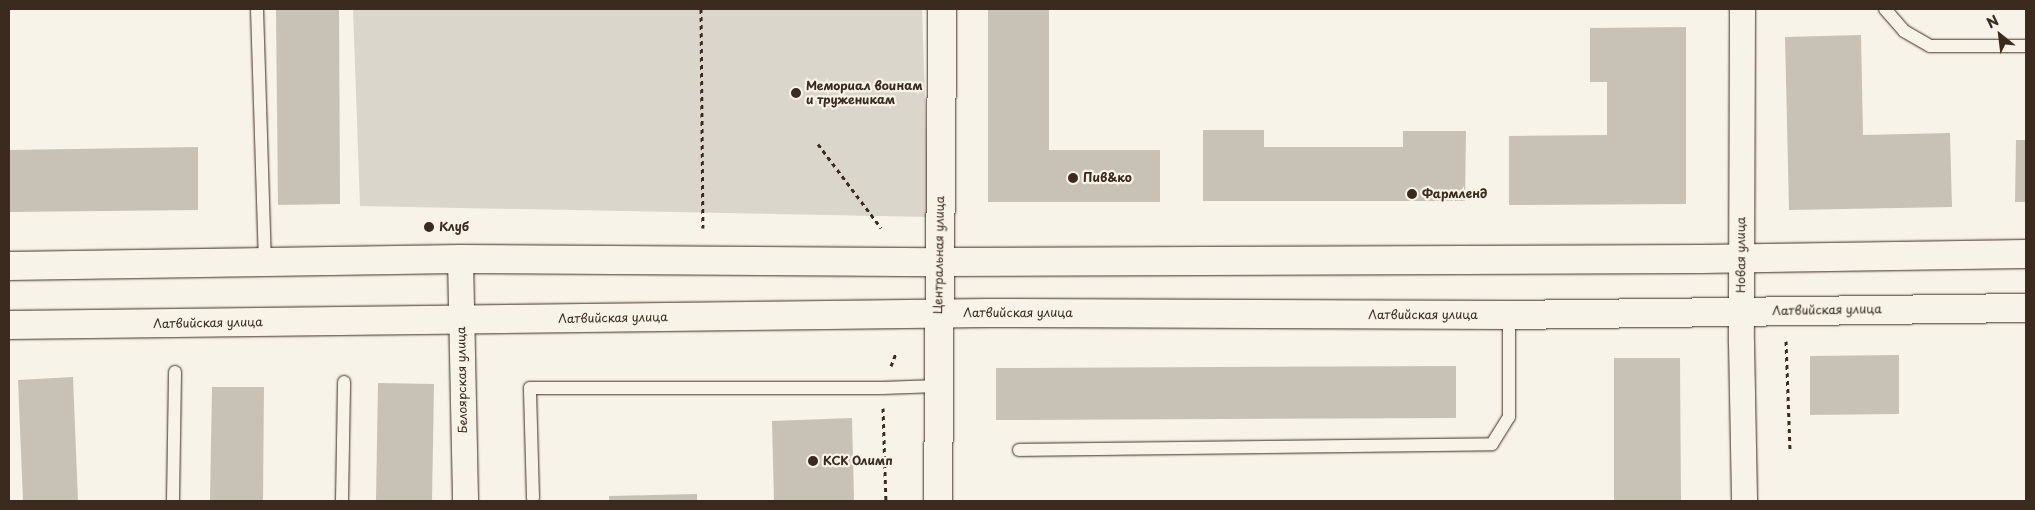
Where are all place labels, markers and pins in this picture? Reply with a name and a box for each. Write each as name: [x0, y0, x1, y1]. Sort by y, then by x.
place label: Мемориал воинам и труженикам: [806, 79, 923, 107]
marker: Мемориал воинам и труженикам: [790, 87, 802, 99]
place label: Пив&ко: [1083, 171, 1132, 185]
marker: Пив&ко: [1067, 172, 1079, 184]
place label: Фармленд: [1422, 187, 1487, 201]
marker: Фармленд: [1406, 188, 1418, 200]
place label: Клуб: [439, 220, 469, 234]
marker: Клуб: [423, 221, 435, 233]
place label: КСК Олимп: [823, 454, 893, 468]
marker: КСК Олимп: [807, 455, 819, 467]

